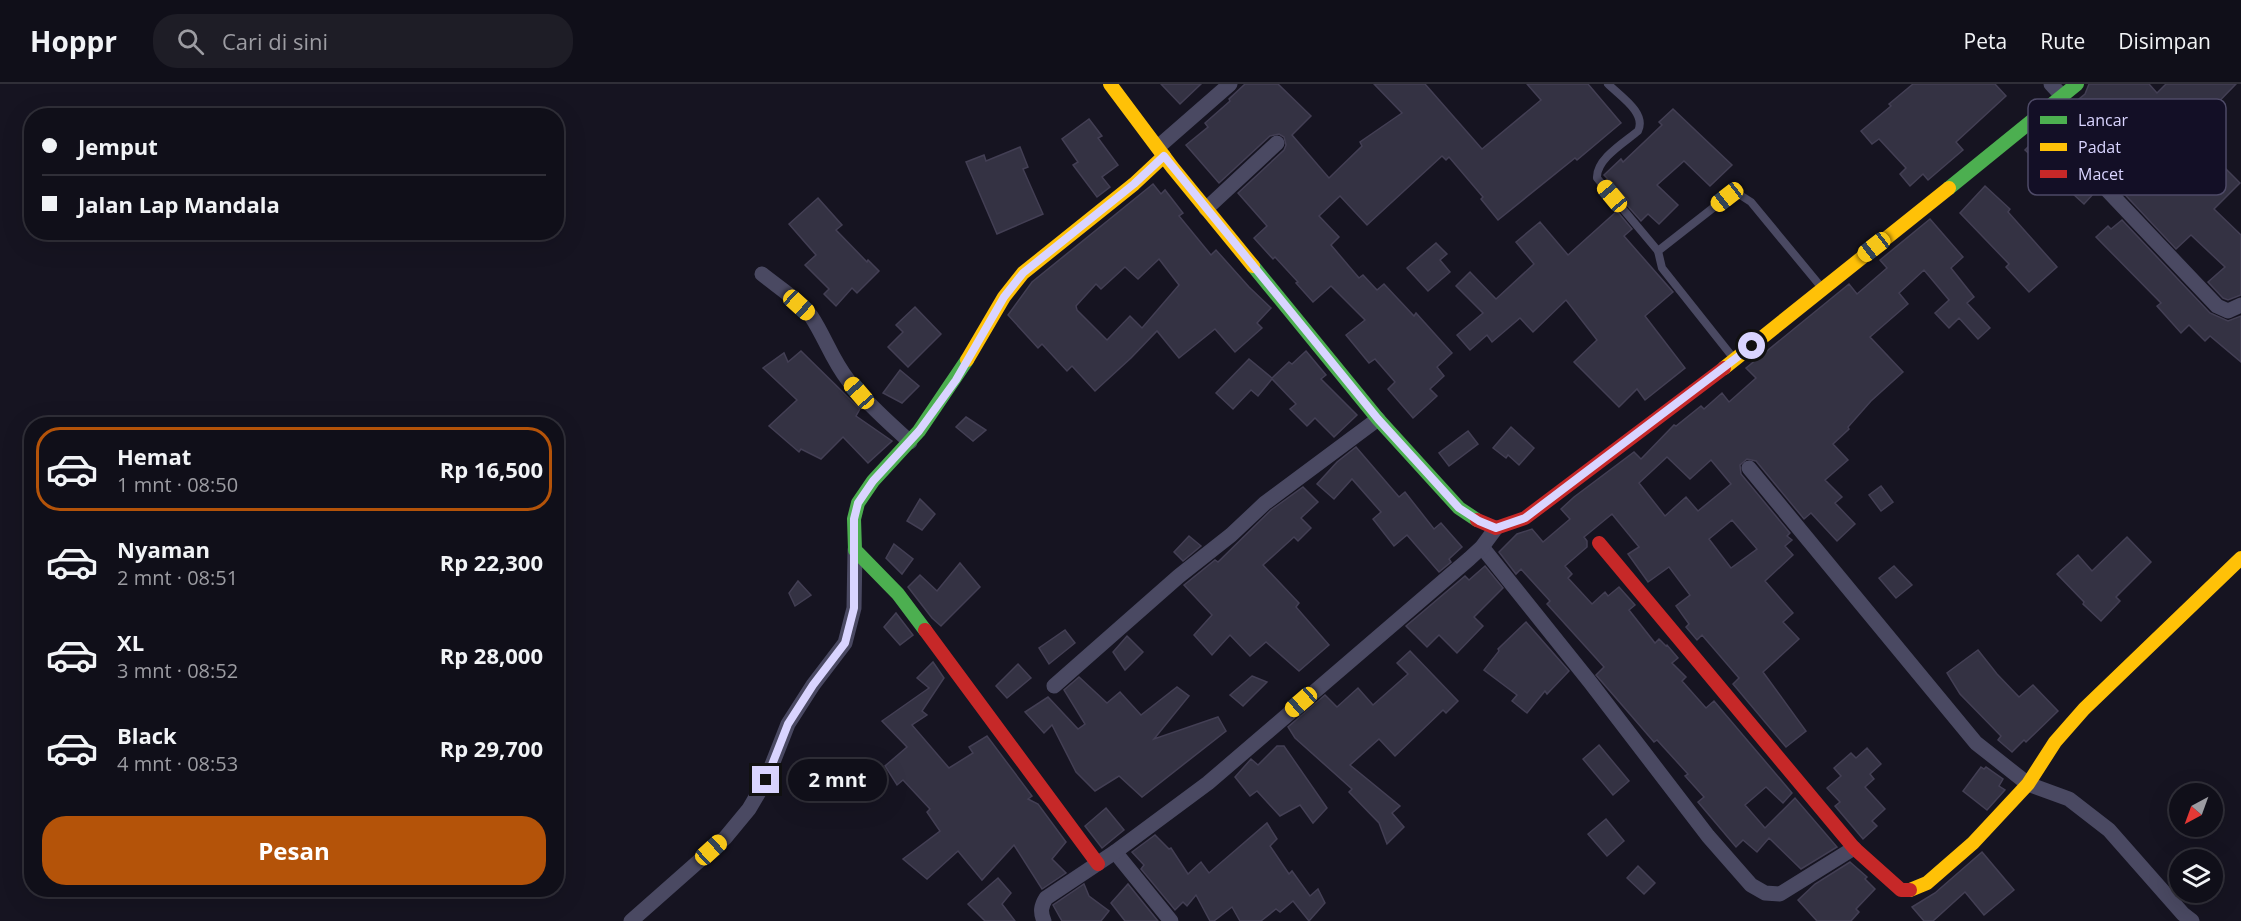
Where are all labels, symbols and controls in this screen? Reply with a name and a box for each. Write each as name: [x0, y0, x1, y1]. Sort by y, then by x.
search box: [153, 14, 573, 68]
text: Hoppr: [30, 22, 117, 60]
icon: search: [174, 25, 207, 58]
text: Cari di sini: [222, 26, 328, 56]
text: Peta: [1964, 27, 2007, 55]
text: Rute: [2040, 27, 2085, 55]
text: Disimpan: [2118, 27, 2211, 55]
legend: [2028, 99, 2226, 195]
text: Lancar: [2078, 109, 2129, 131]
text: Jemput: [78, 131, 158, 161]
text: Padat: [2078, 136, 2121, 158]
text: Macet: [2078, 163, 2124, 185]
car: [1594, 176, 1630, 216]
car: [1707, 179, 1747, 215]
text: Jalan Lap Mandala: [78, 189, 280, 219]
car: [1854, 229, 1894, 265]
car: [780, 286, 818, 324]
route start: [1738, 332, 1765, 359]
car: [840, 374, 878, 412]
text: Hemat: [117, 441, 191, 471]
icon: car: [45, 442, 99, 496]
text: Rp 16,500: [440, 454, 543, 484]
text: 1 mnt · 08:50: [117, 471, 238, 498]
text: Nyaman: [117, 534, 210, 564]
icon: car: [45, 535, 99, 589]
text: Rp 22,300: [440, 547, 543, 577]
text: 2 mnt · 08:51: [117, 564, 238, 591]
text: XL: [117, 627, 144, 657]
icon: car: [45, 628, 99, 682]
text: Rp 28,000: [440, 640, 543, 670]
text: 3 mnt · 08:52: [117, 657, 238, 684]
car: [1282, 683, 1320, 721]
text: Black: [117, 720, 177, 750]
icon: car: [45, 721, 99, 775]
text: Rp 29,700: [440, 733, 543, 763]
text: 4 mnt · 08:53: [117, 750, 238, 777]
callout: 2 mnt: [787, 759, 886, 801]
route end: [752, 766, 779, 793]
text: 2 mnt: [808, 766, 867, 793]
north arrow: [2169, 783, 2223, 837]
map controls: [2169, 783, 2223, 903]
button: Pesan: [42, 816, 546, 885]
car: [692, 831, 730, 869]
button: layers: [2169, 849, 2223, 903]

